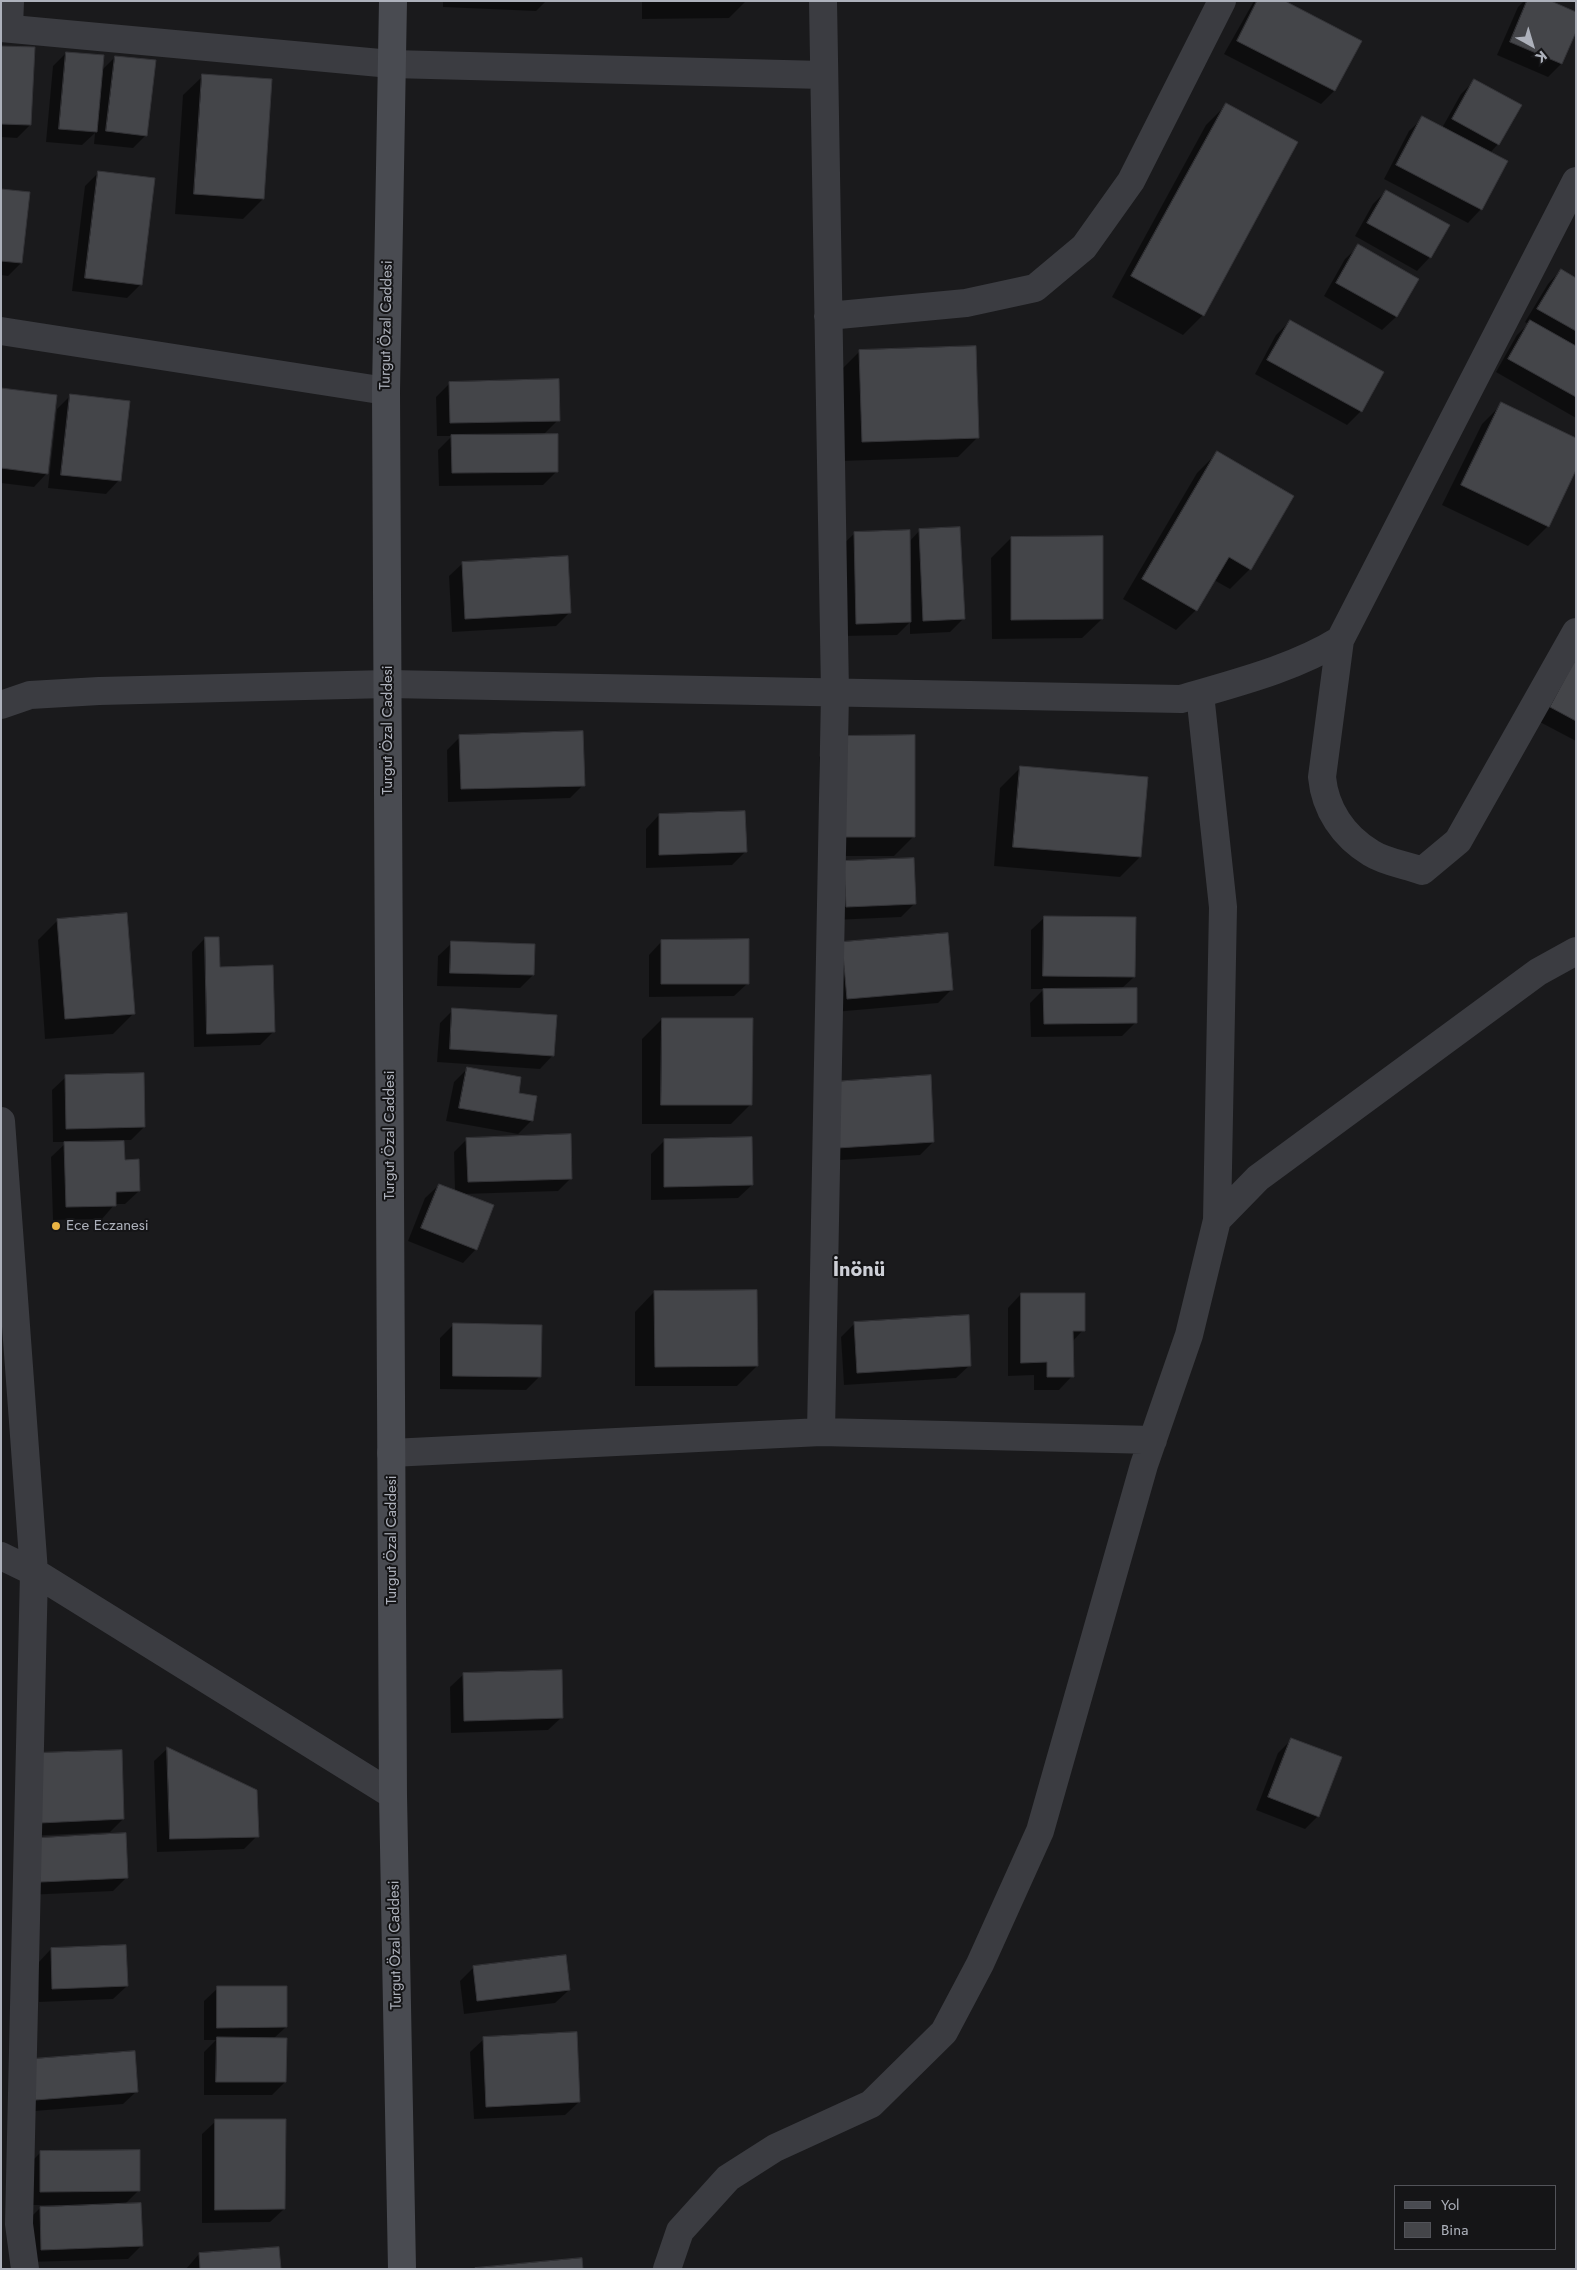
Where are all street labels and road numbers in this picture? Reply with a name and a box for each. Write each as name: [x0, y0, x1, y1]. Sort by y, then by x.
street label: Turgut Özal Caddesi: [377, 260, 397, 390]
street label: Turgut Özal Caddesi: [379, 665, 397, 795]
street label: Turgut Özal Caddesi: [381, 1070, 399, 1200]
street label: Turgut Özal Caddesi: [383, 1475, 401, 1605]
street label: Turgut Özal Caddesi: [386, 1880, 406, 2010]

